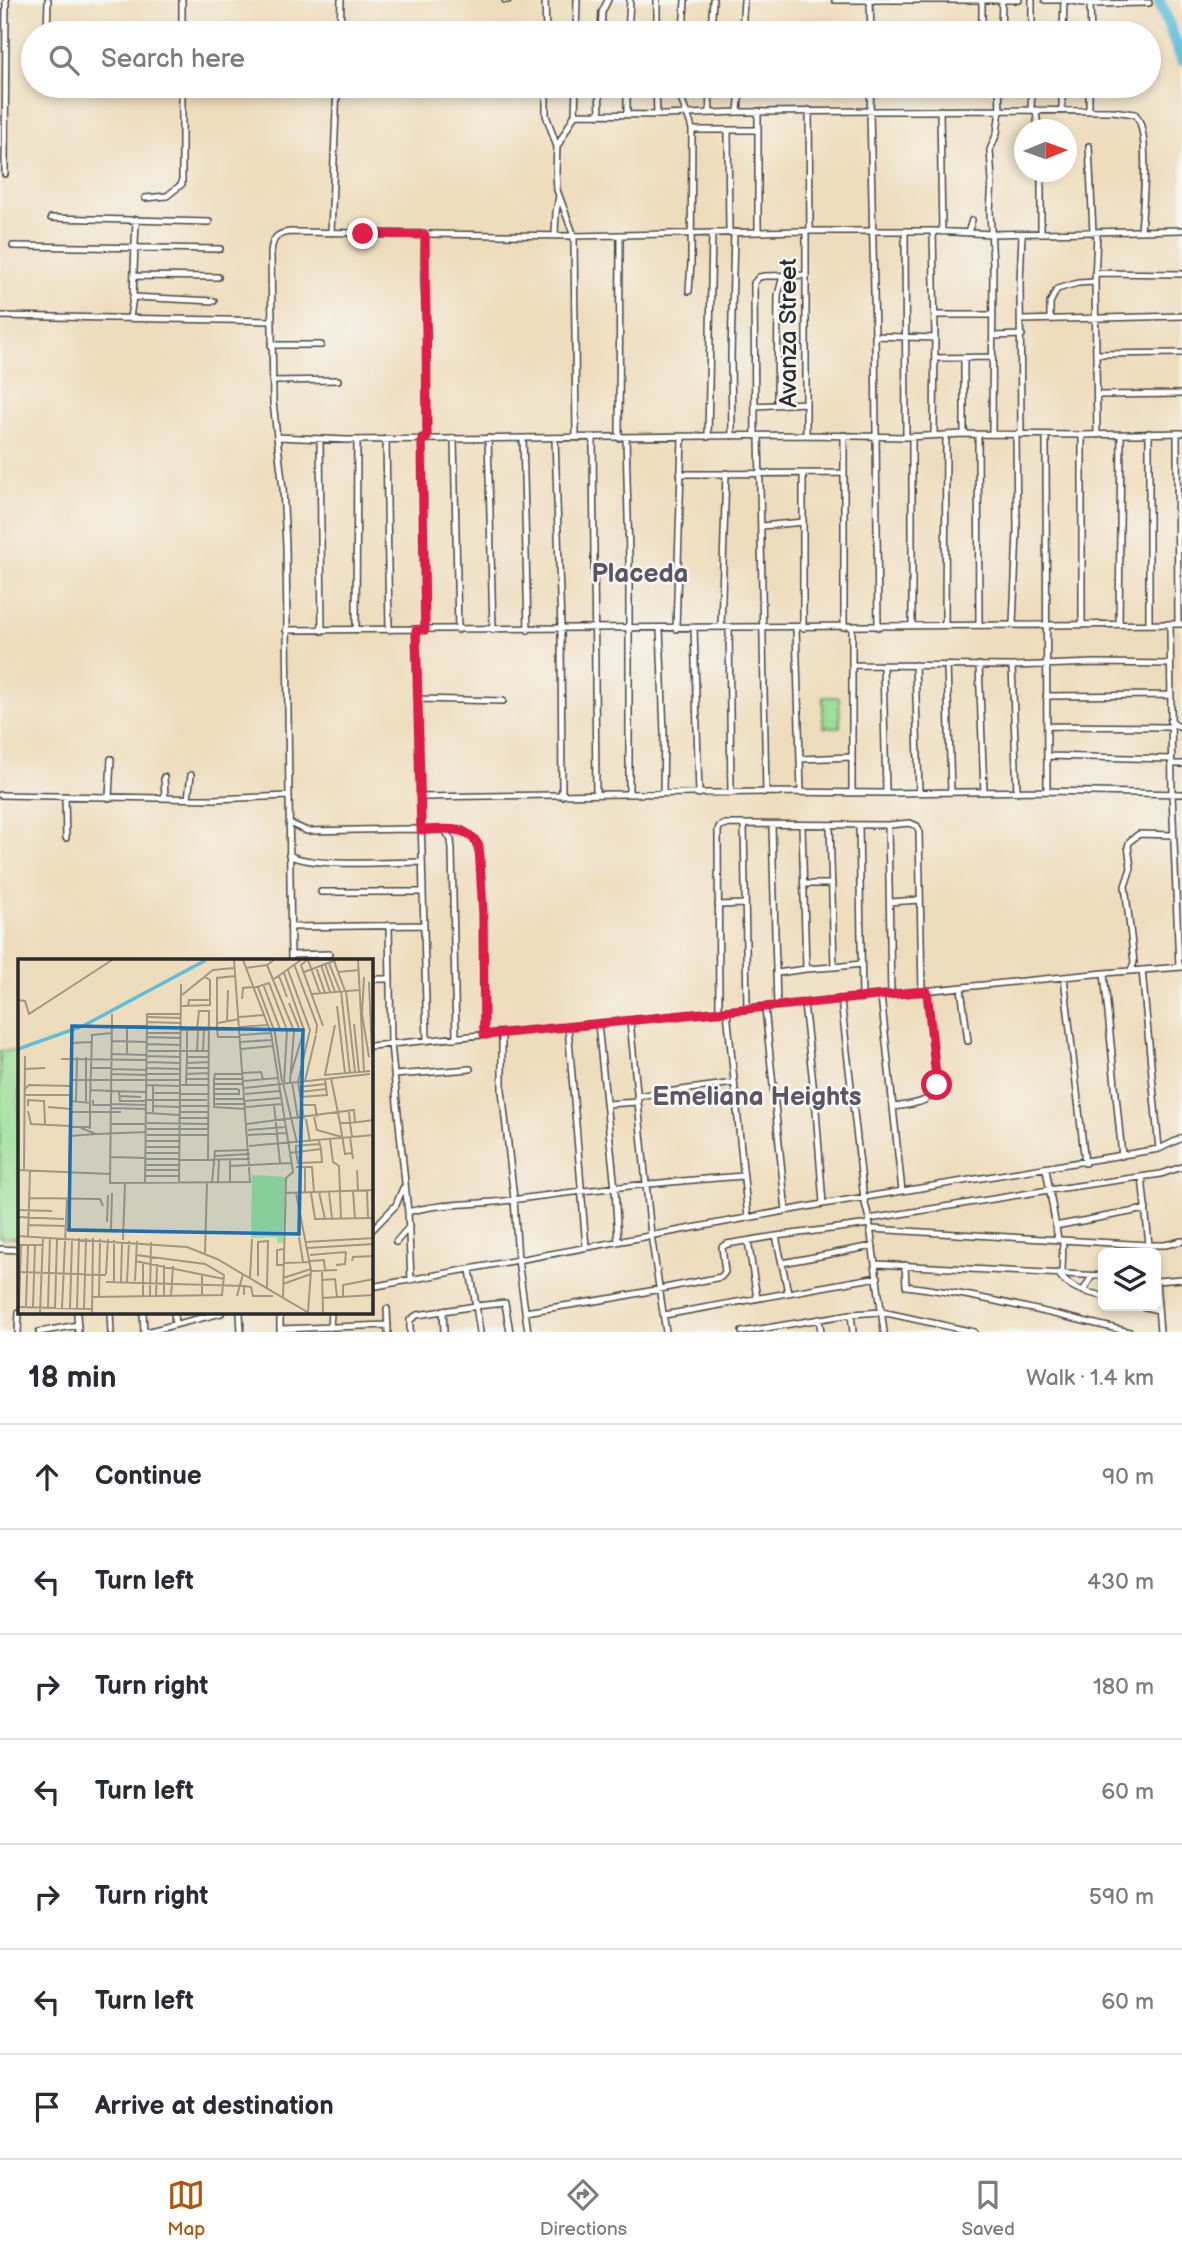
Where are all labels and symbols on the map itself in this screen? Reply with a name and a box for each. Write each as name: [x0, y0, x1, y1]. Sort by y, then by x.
north arrow: [1014, 119, 1077, 182]
route end: [347, 218, 378, 249]
street label: Avanza Street: [774, 258, 803, 408]
district label: Placeda: [591, 559, 689, 590]
inset map: [18, 959, 373, 1314]
route start: [921, 1069, 952, 1100]
district label: Emeliana Heights: [652, 1082, 862, 1113]

